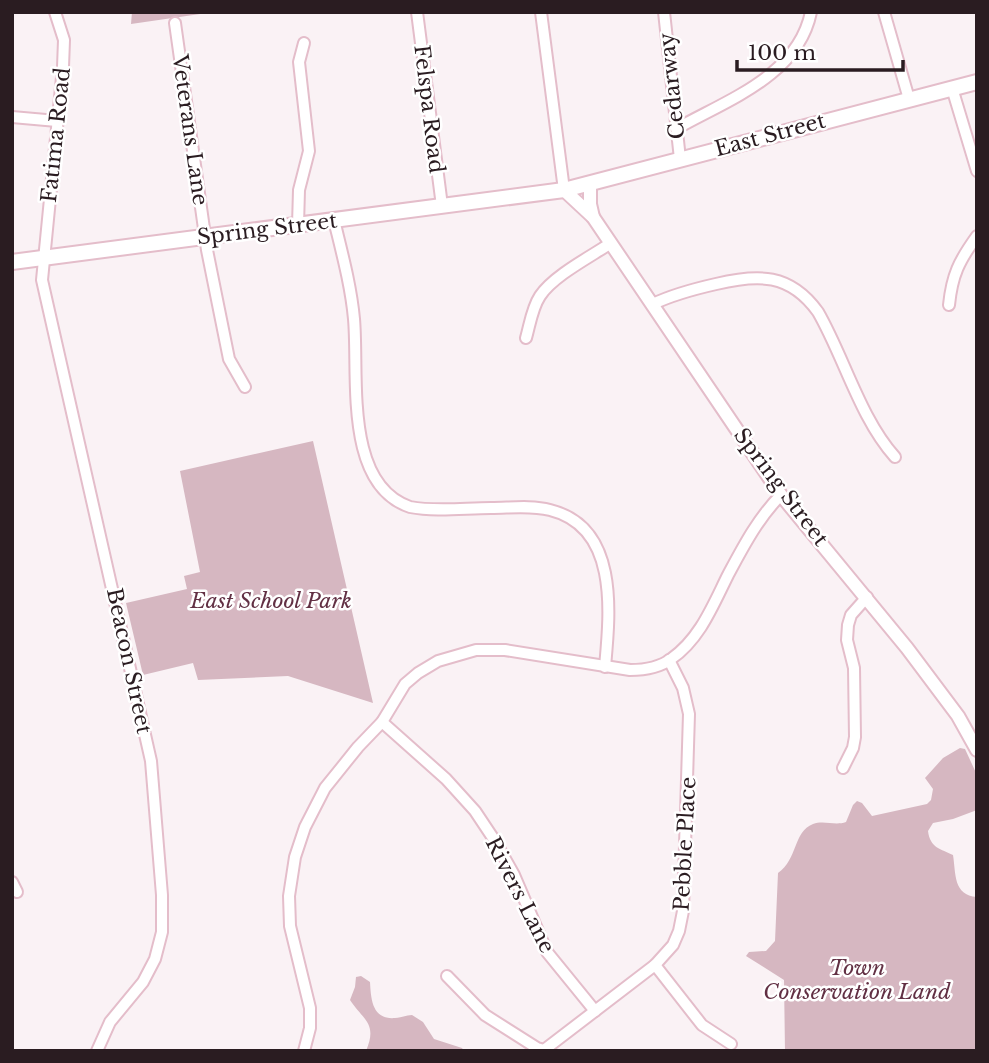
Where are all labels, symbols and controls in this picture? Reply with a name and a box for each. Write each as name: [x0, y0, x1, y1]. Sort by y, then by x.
scale bar: [737, 28, 903, 72]
street label: Cedarway: [653, 31, 691, 141]
text: 100 m: [748, 40, 816, 66]
street label: Felspa Road: [408, 43, 450, 175]
street label: Veterans Lane: [166, 52, 213, 207]
street label: Fatima Road: [36, 66, 76, 204]
street label: East Street: [712, 108, 828, 162]
street label: Spring Street: [195, 208, 339, 250]
street label: Spring Street: [728, 423, 834, 551]
street label: Beacon Street: [101, 586, 157, 736]
park label: East School Park: [189, 588, 352, 614]
street label: Pebble Place: [669, 776, 701, 912]
street label: Rivers Lane: [480, 833, 560, 957]
park label: Town Conservation Land: [763, 955, 951, 1005]

